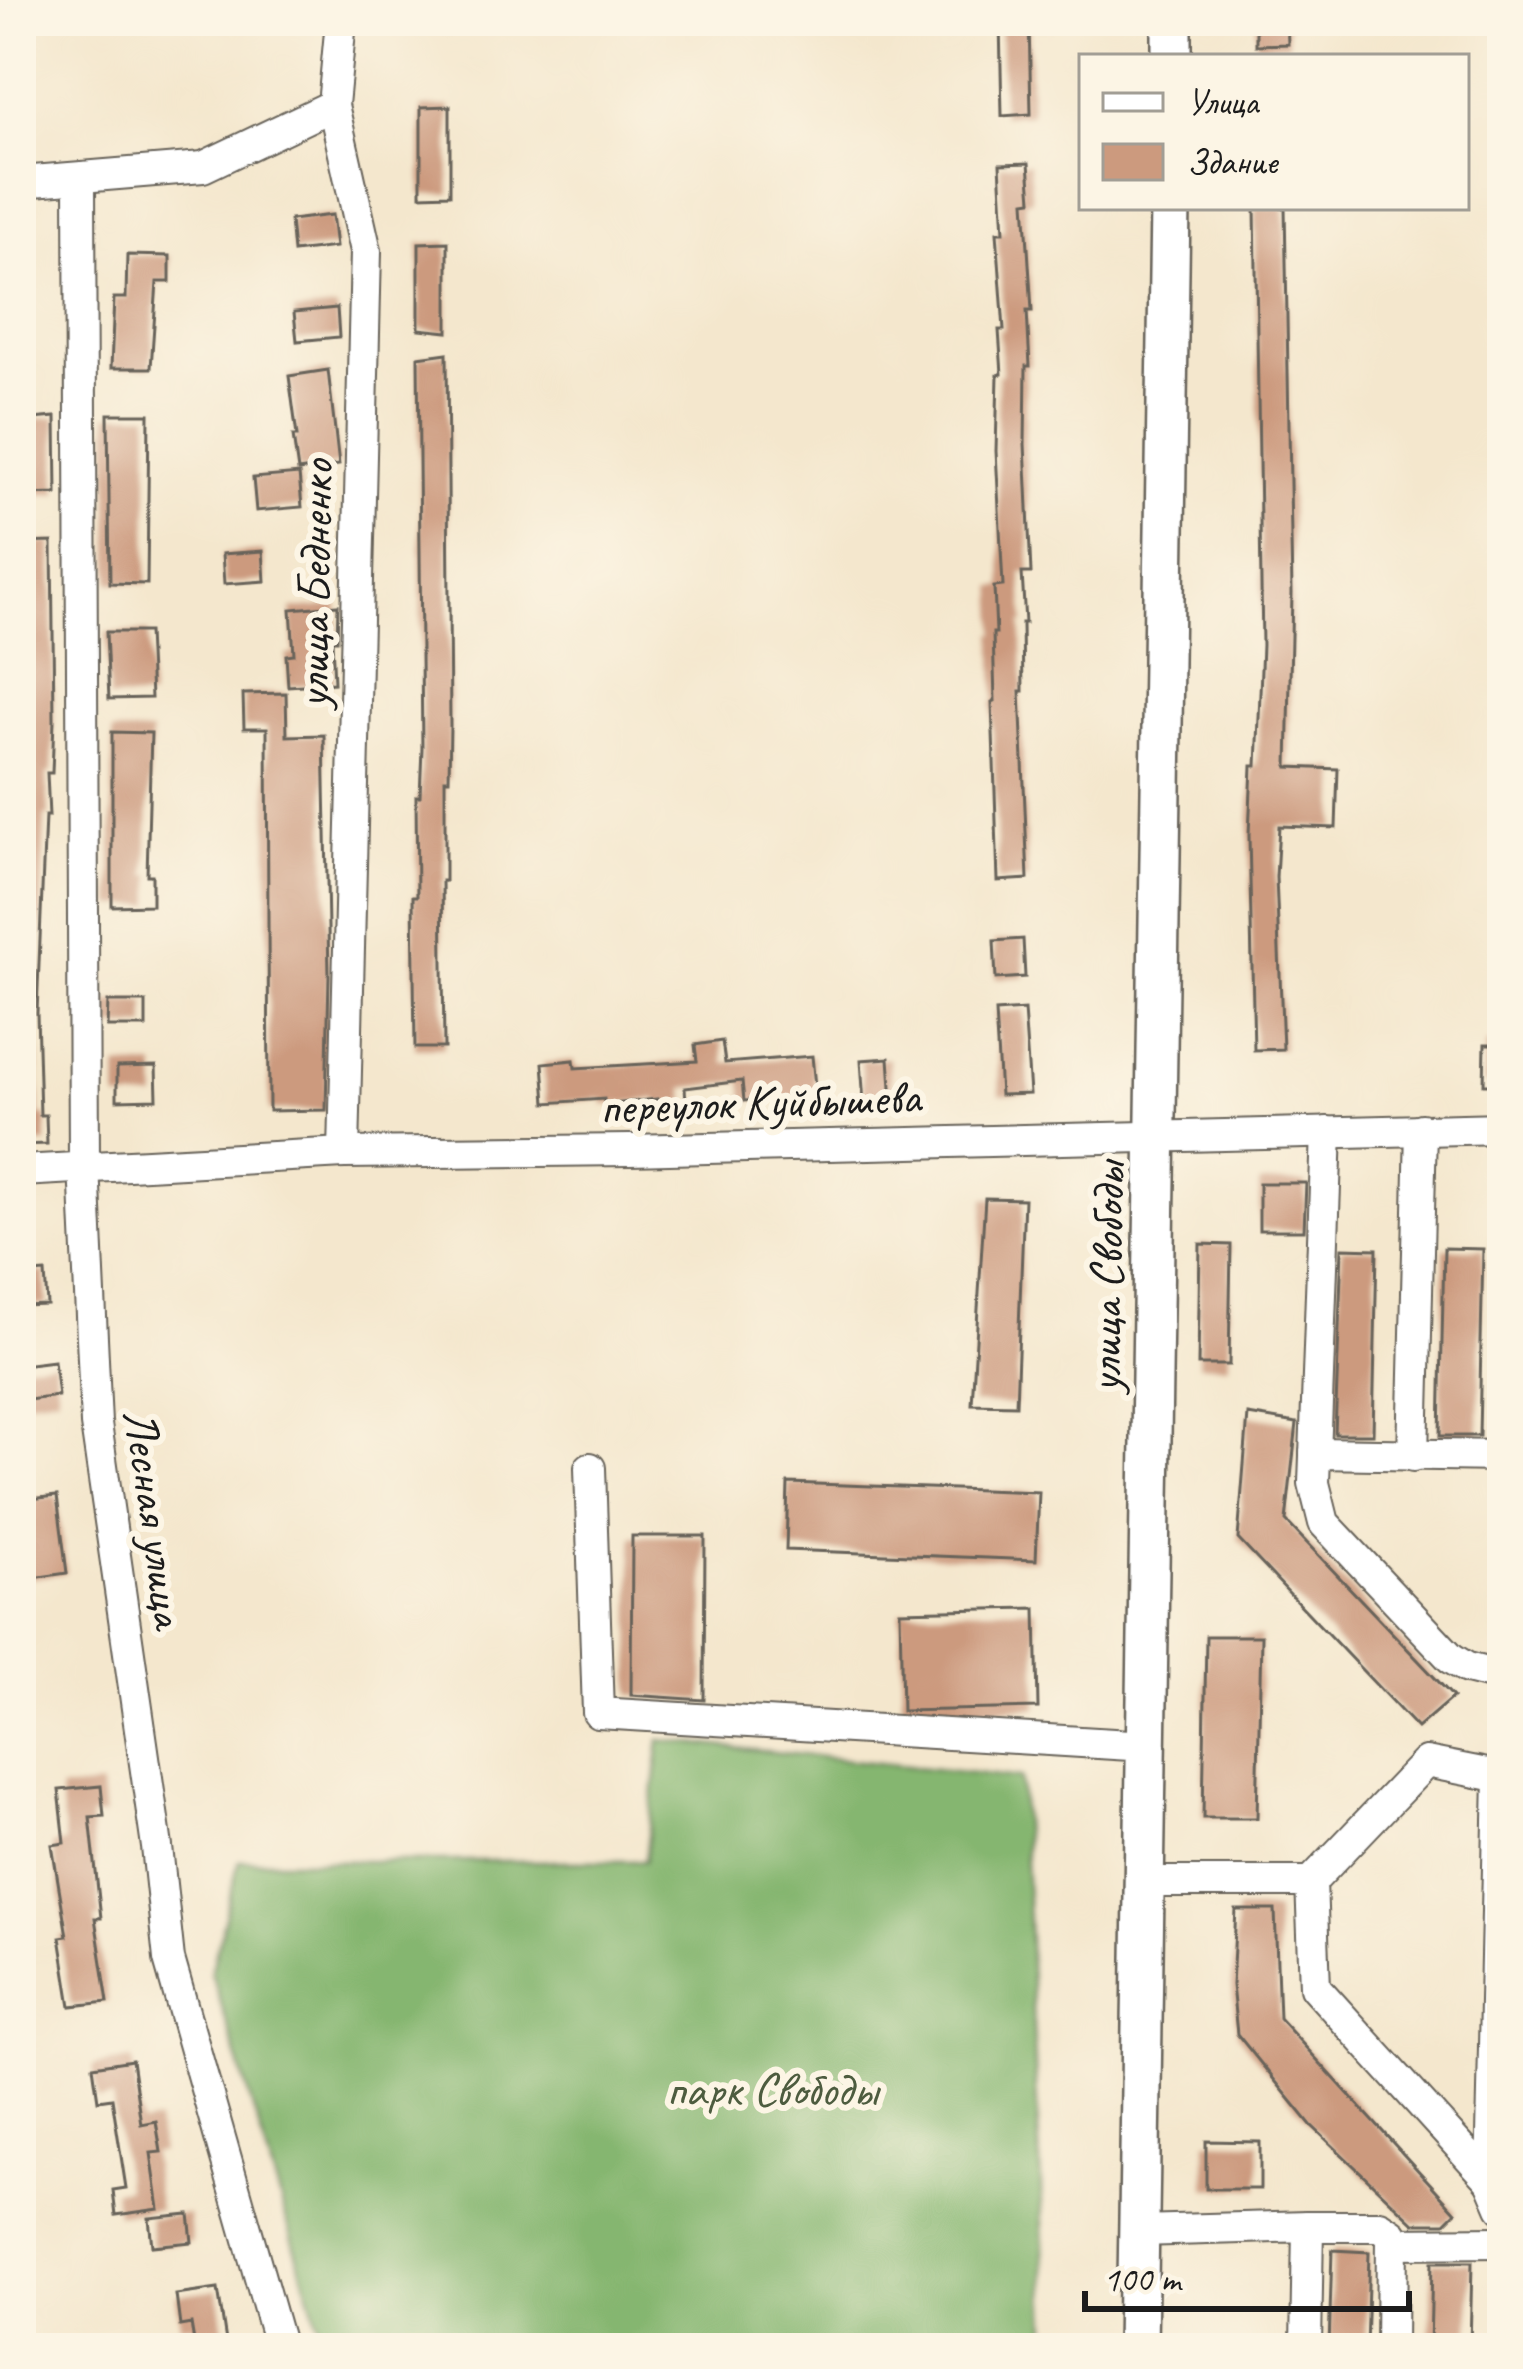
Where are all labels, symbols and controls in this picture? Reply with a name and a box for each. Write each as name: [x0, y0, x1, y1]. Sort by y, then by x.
legend: [1079, 54, 1469, 210]
text: Улица: [1187, 79, 1261, 125]
text: Здание: [1187, 139, 1279, 185]
street label: улица Бедненко: [282, 457, 346, 712]
street label: переулок Куйбышева: [599, 1066, 924, 1138]
street label: улица Свободы: [1074, 1157, 1138, 1396]
street label: Лесная улица: [110, 1405, 201, 1635]
park label: парк Свободы: [666, 2059, 881, 2119]
scale bar: [1085, 2237, 1409, 2311]
text: 100 m: [1103, 2256, 1183, 2302]

